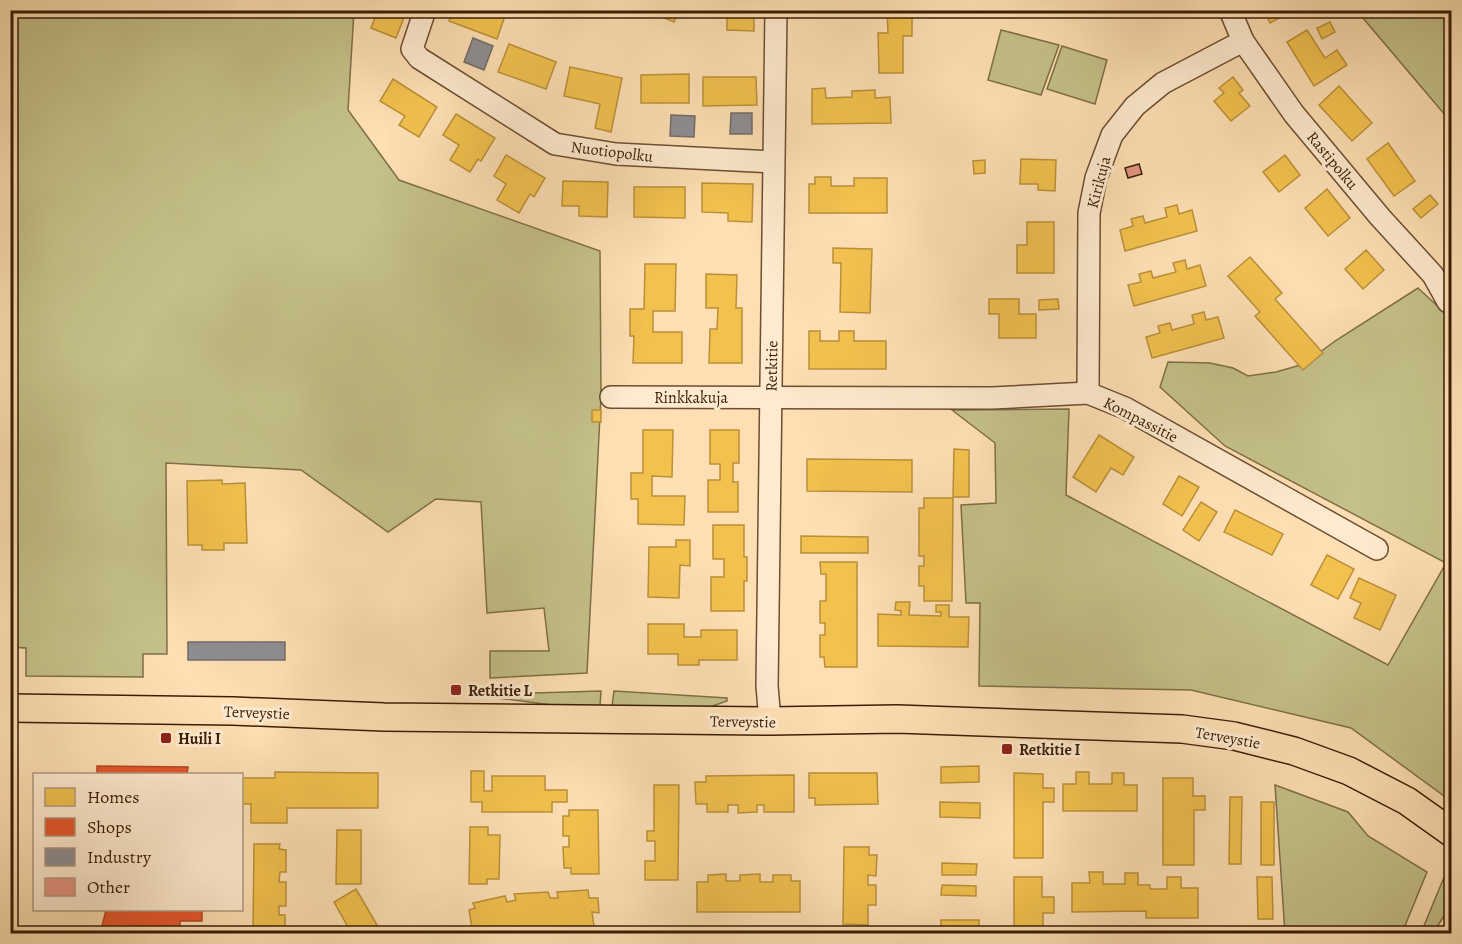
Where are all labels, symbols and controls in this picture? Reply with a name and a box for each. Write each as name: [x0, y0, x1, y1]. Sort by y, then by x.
street label: Rastipolku: [1301, 127, 1363, 195]
street label: Nuotiopolku: [569, 136, 655, 168]
street label: Kirikuja: [1081, 153, 1117, 211]
street label: Retkitie: [761, 340, 783, 392]
street label: Rinkkakuja: [654, 387, 729, 409]
street label: Kompassitie: [1099, 392, 1182, 448]
place label: Retkitie L: [468, 680, 533, 702]
marker: Retkitie L: [449, 683, 463, 697]
street label: Terveystie: [224, 701, 290, 725]
street label: Terveystie: [710, 710, 776, 734]
street label: Terveystie: [1193, 721, 1262, 755]
place label: Huili I: [178, 728, 221, 750]
marker: Huili I: [159, 731, 173, 745]
place label: Retkitie I: [1019, 739, 1081, 761]
marker: Retkitie I: [1000, 742, 1014, 756]
legend: [33, 773, 243, 911]
text: Homes: [87, 785, 139, 809]
text: Shops: [87, 815, 132, 839]
text: Industry: [87, 845, 152, 869]
text: Other: [87, 875, 130, 899]

